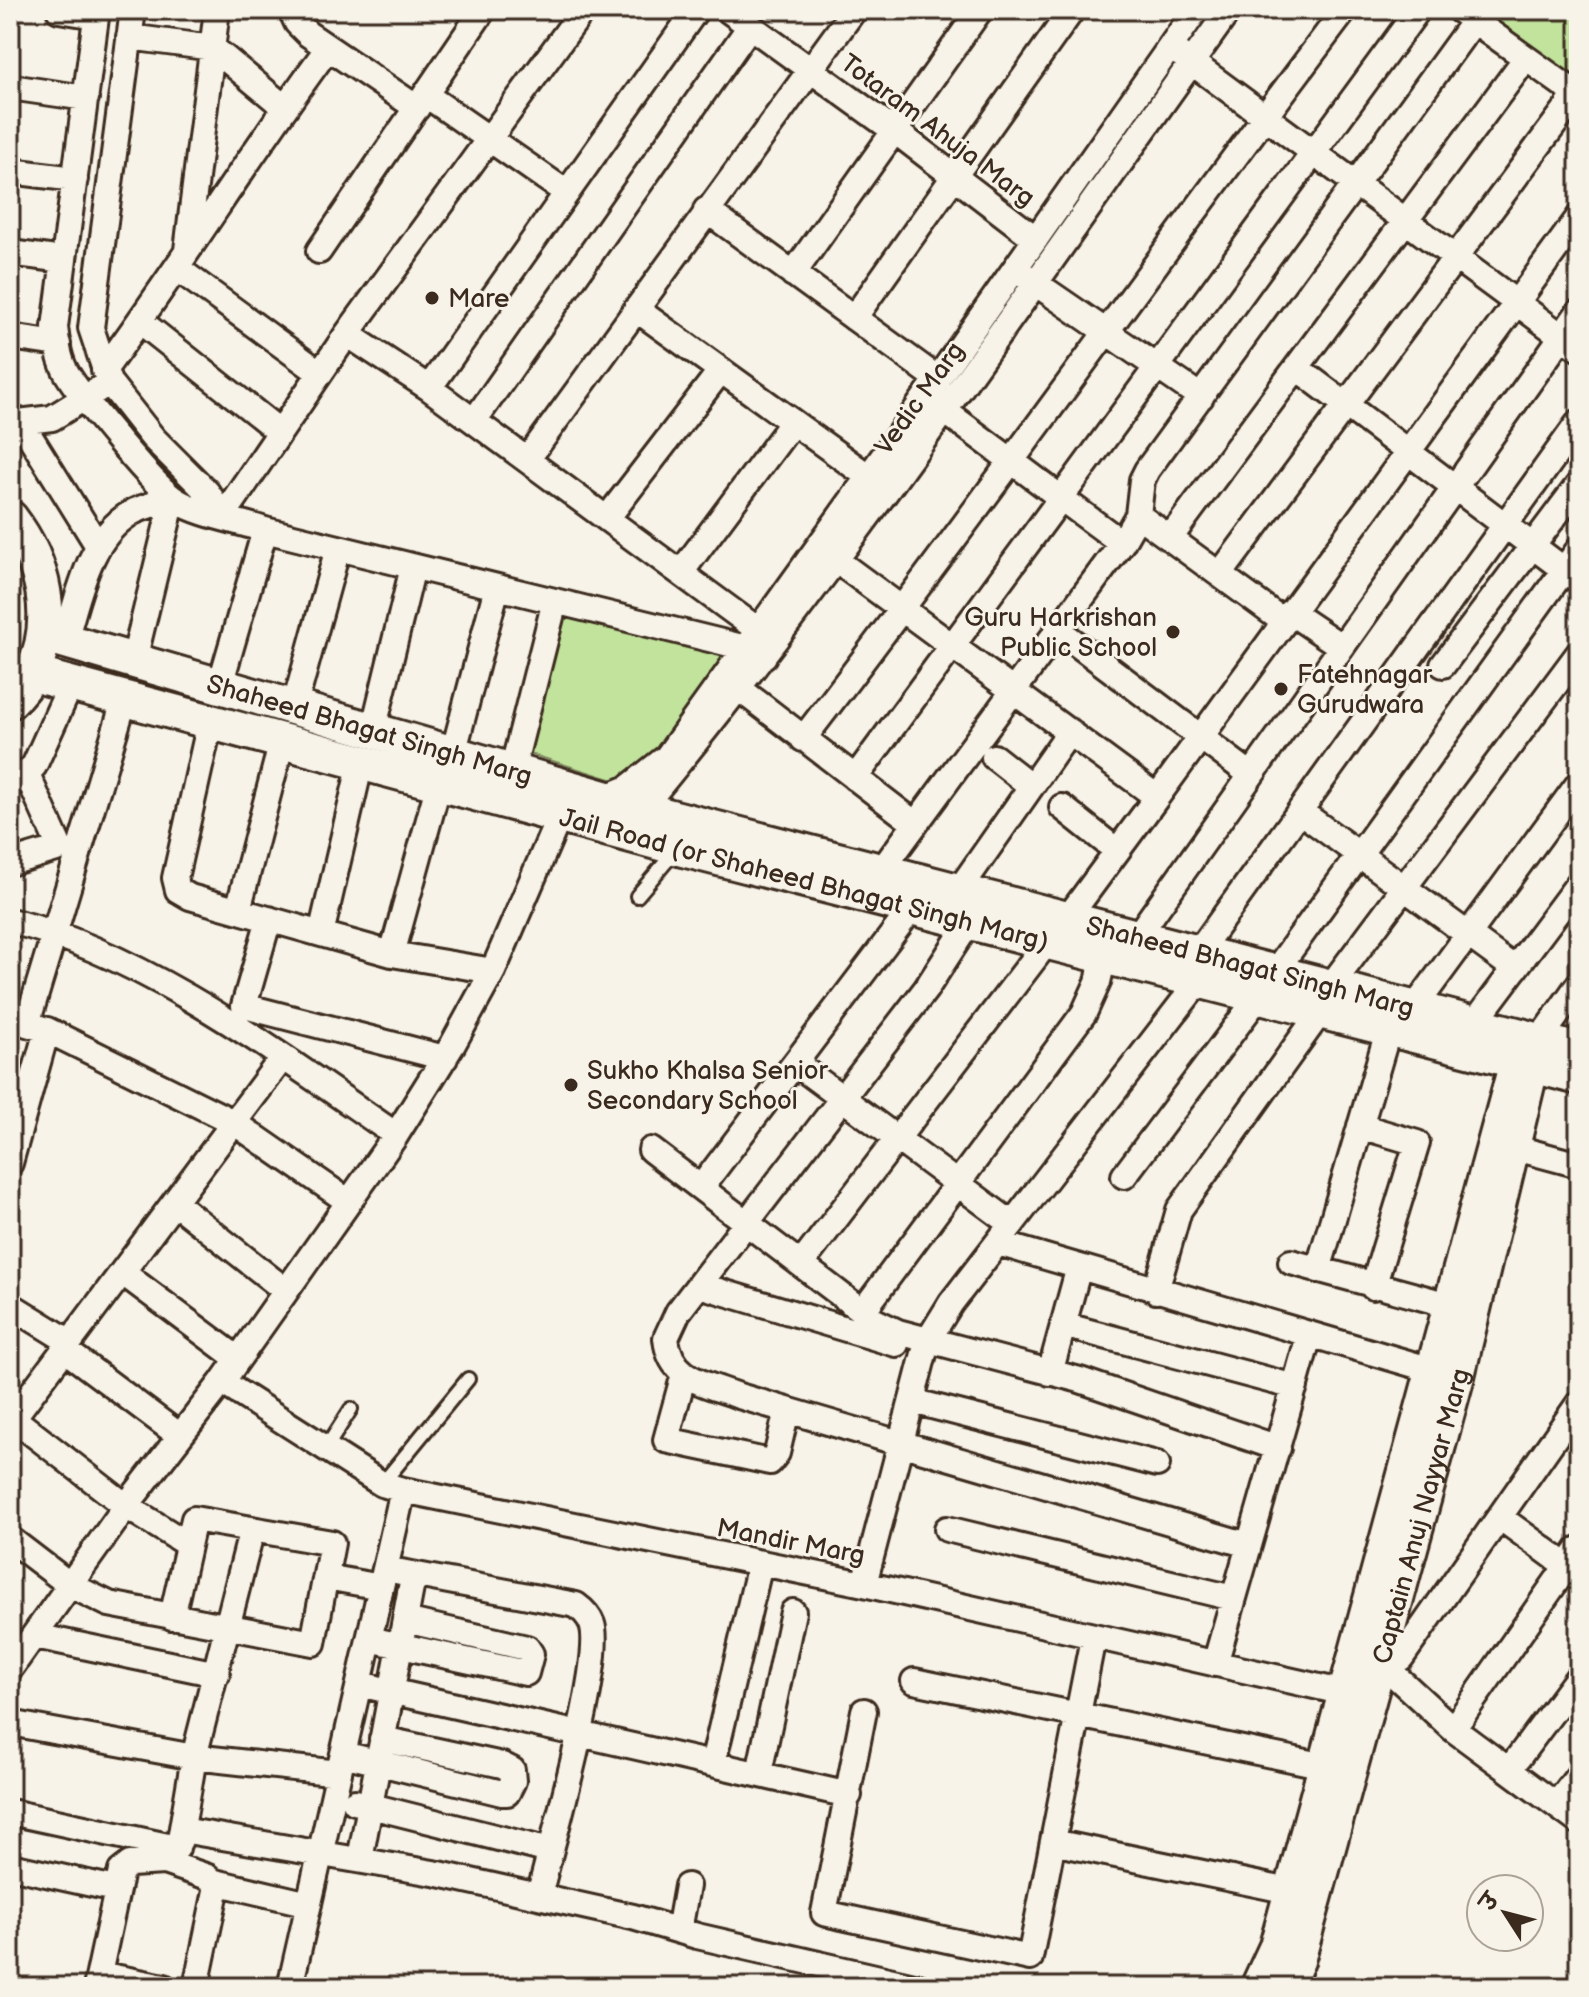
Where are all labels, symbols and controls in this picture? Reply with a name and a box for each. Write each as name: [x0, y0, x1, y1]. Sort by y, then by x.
street label: Totaram Ahuja Marg: [834, 48, 1040, 214]
place label: Mare: [448, 284, 509, 315]
marker: Mare: [423, 289, 441, 307]
street label: Vedic Marg: [869, 336, 972, 462]
place label: Guru Harkrishan Public School: [964, 603, 1157, 664]
marker: Guru Harkrishan Public School: [1164, 623, 1182, 641]
place label: Fatehnagar Gurudwara: [1297, 660, 1433, 721]
street label: Shaheed Bhagat Singh Marg: [203, 669, 535, 793]
marker: Fatehnagar Gurudwara: [1272, 680, 1290, 698]
street label: Jail Road (or Shaheed Bhagat Singh Marg): [556, 803, 1051, 958]
street label: Shaheed Bhagat Singh Marg: [1083, 911, 1417, 1025]
place label: Sukho Khalsa Senior Secondary School: [587, 1056, 829, 1117]
marker: Sukho Khalsa Senior Secondary School: [562, 1076, 580, 1094]
street label: Captain Anuj Nayyar Marg: [1367, 1365, 1477, 1668]
street label: Mandir Marg: [714, 1513, 867, 1572]
north arrow: [1465, 1873, 1545, 1953]
text: उ: [1474, 1886, 1507, 1918]

